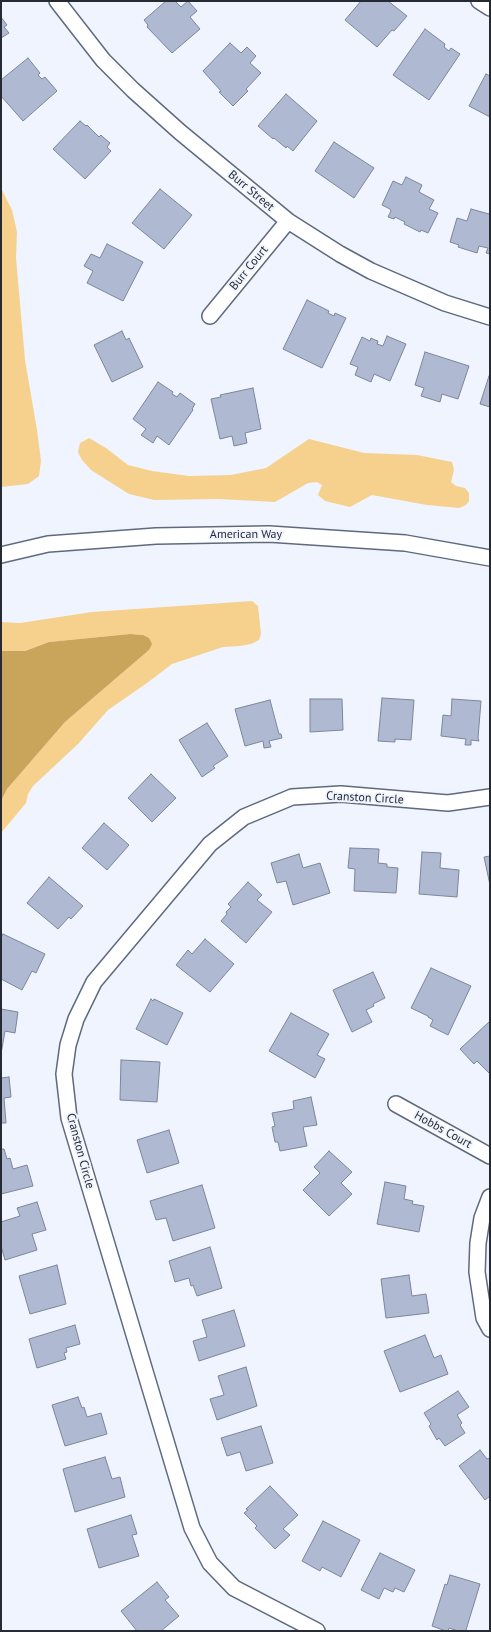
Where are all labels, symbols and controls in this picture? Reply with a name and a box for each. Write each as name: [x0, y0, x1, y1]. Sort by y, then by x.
street label: Burr Street: [225, 168, 277, 214]
street label: Burr Court: [227, 243, 271, 293]
street label: American Way: [210, 528, 282, 542]
street label: Cranston Circle: [326, 789, 404, 807]
street label: Hobbs Court: [412, 1108, 474, 1152]
street label: Cranston Circle: [63, 1112, 97, 1190]

